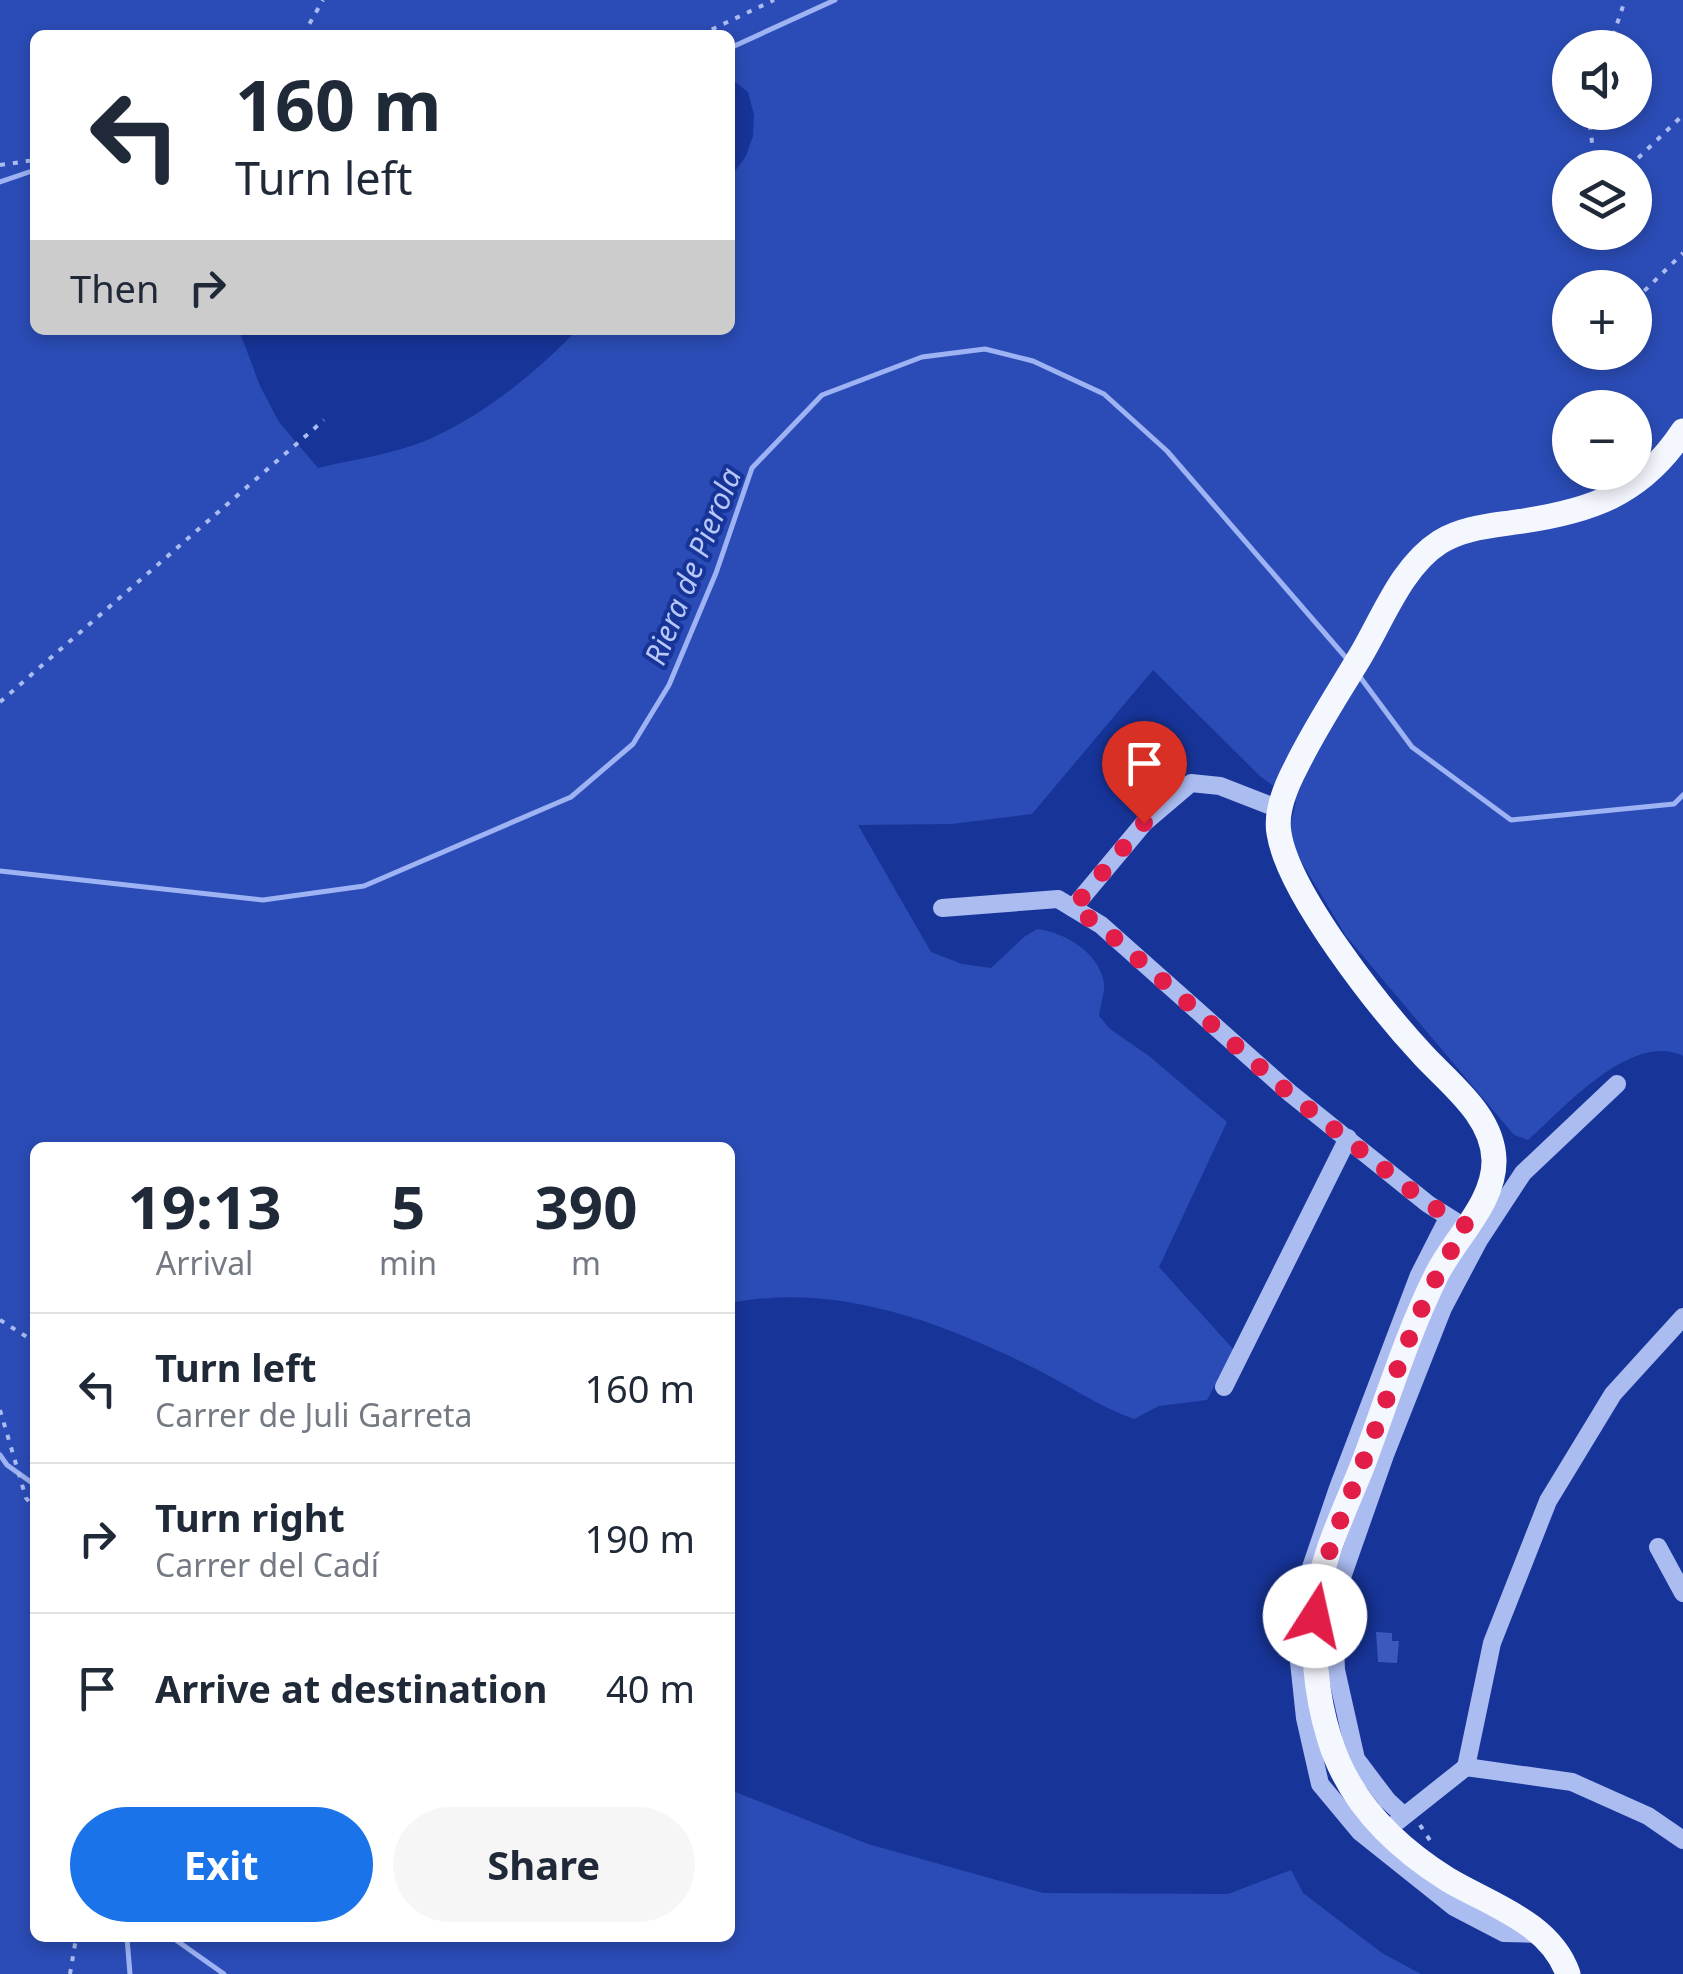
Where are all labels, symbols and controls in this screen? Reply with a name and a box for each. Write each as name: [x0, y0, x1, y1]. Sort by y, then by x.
map controls: [1552, 30, 1652, 490]
button: sound: [1552, 30, 1652, 130]
text: 160 m: [235, 56, 442, 152]
icon: left: [70, 70, 200, 200]
text: Turn left: [235, 147, 412, 208]
button: layers: [1552, 150, 1652, 250]
icon: right: [180, 260, 235, 315]
text: Then: [70, 262, 160, 314]
button: +: [1552, 270, 1652, 370]
button: −: [1552, 390, 1652, 490]
water label: Riera de Pierola: [634, 461, 750, 671]
pin: [1102, 721, 1187, 824]
icon: arrive: [1117, 736, 1172, 791]
text: 19:13: [127, 1165, 282, 1247]
text: 5: [391, 1165, 425, 1247]
text: 390: [535, 1165, 638, 1247]
text: Arrival: [156, 1241, 253, 1284]
text: min: [379, 1241, 437, 1284]
text: m: [571, 1241, 601, 1284]
text: Turn left: [155, 1341, 317, 1393]
icon: left: [70, 1361, 125, 1416]
text: 160 m: [584, 1362, 695, 1414]
text: Carrer de Juli Garreta: [155, 1393, 473, 1436]
text: Turn right: [155, 1491, 345, 1543]
icon: right: [70, 1511, 125, 1566]
text: 190 m: [584, 1512, 695, 1564]
text: Carrer del Cadí: [155, 1543, 379, 1586]
position arrow: [1263, 1564, 1367, 1668]
icon: arrive: [70, 1661, 125, 1716]
text: Arrive at destination: [155, 1662, 547, 1714]
text: 40 m: [606, 1662, 695, 1714]
button: Exit: [70, 1807, 373, 1922]
button: Share: [393, 1807, 695, 1922]

